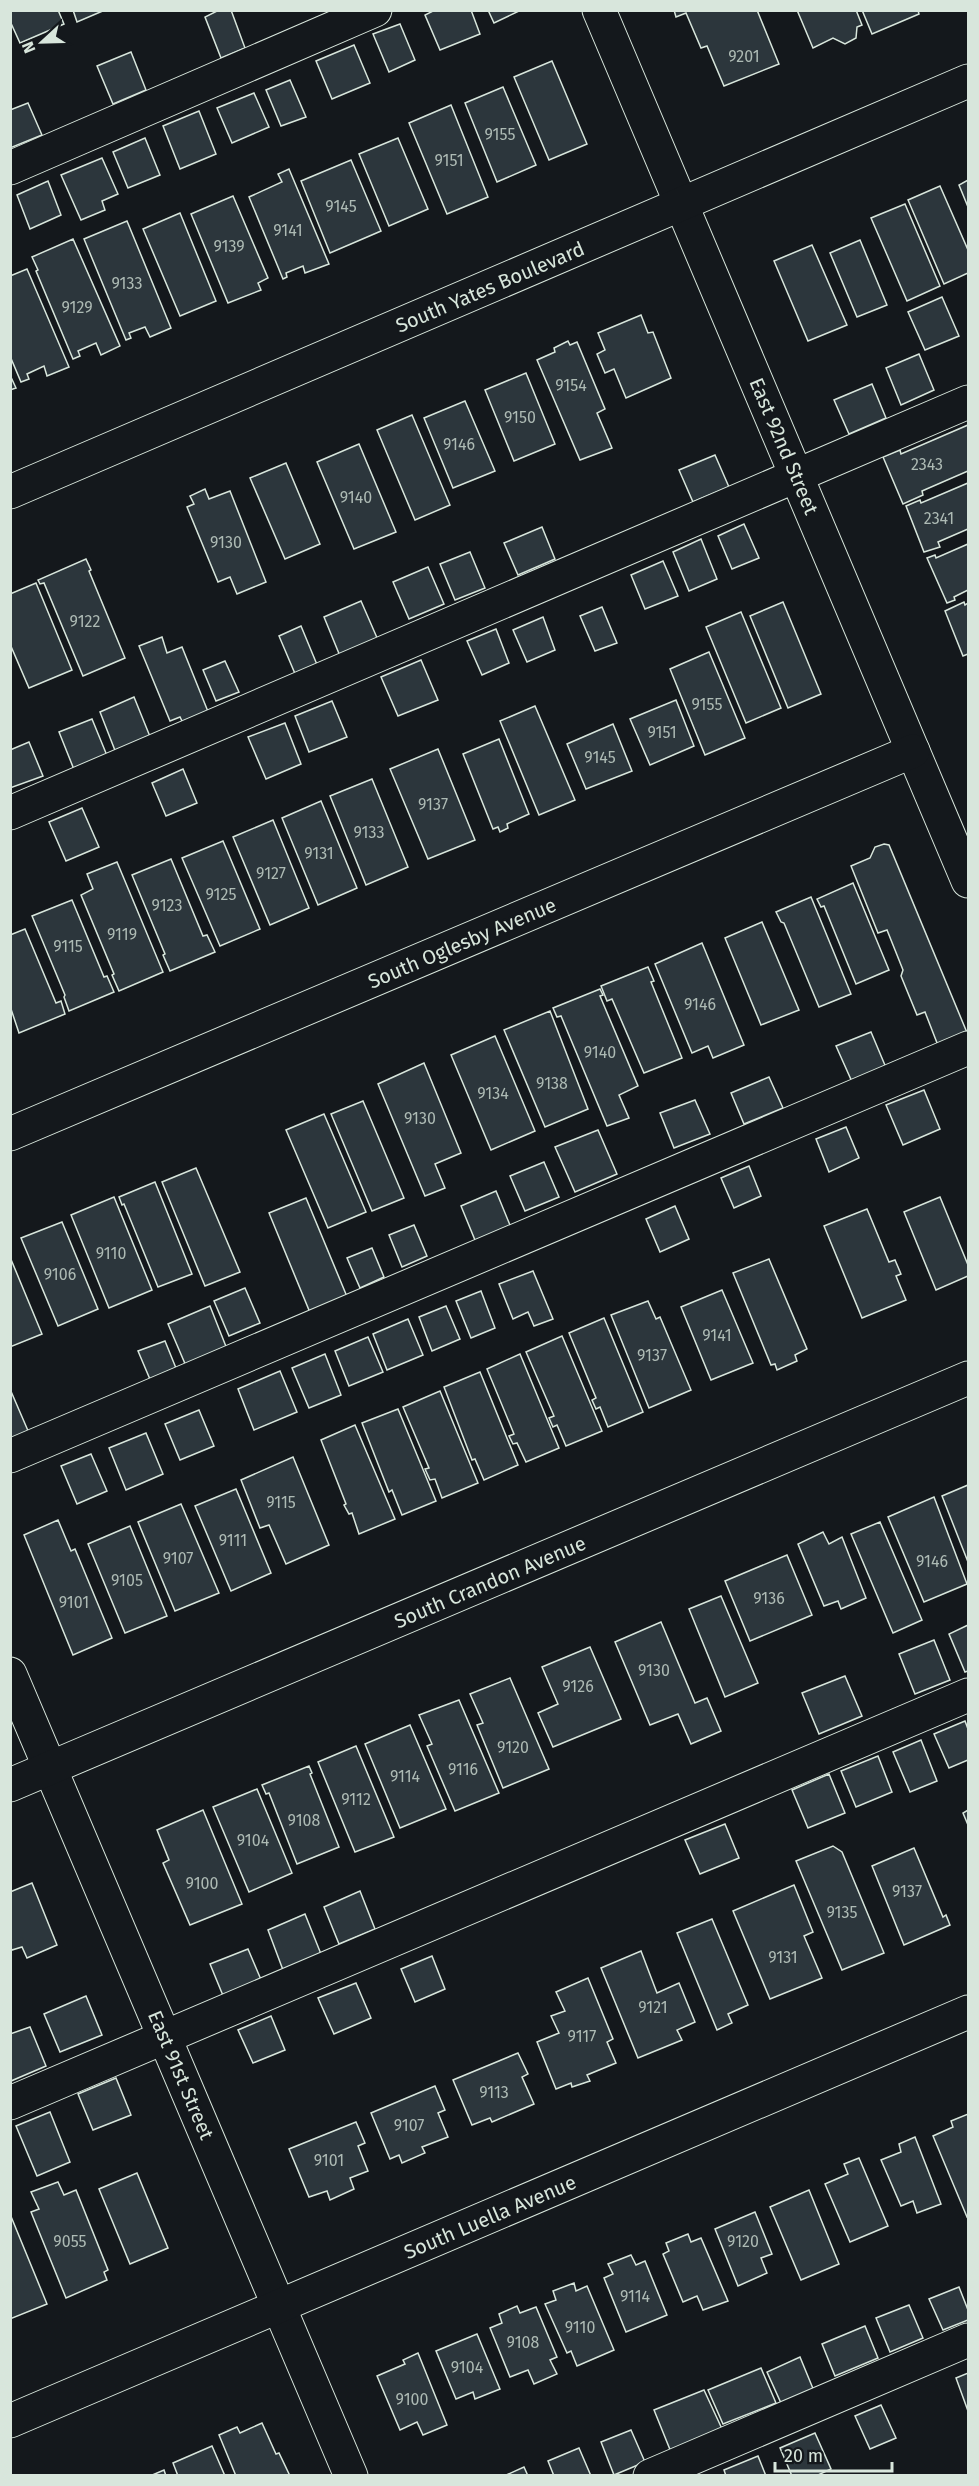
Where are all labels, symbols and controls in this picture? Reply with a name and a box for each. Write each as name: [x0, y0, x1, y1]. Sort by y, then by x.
north arrow: [12, 12, 72, 72]
text: N: [18, 39, 39, 56]
house number: 9201: [728, 47, 760, 66]
house number: 9155: [485, 125, 515, 144]
house number: 9151: [434, 151, 464, 170]
house number: 9145: [325, 197, 357, 216]
house number: 9141: [273, 221, 303, 240]
street label: South Yates Boulevard: [392, 236, 588, 338]
house number: 9139: [213, 237, 245, 256]
house number: 9133: [112, 274, 142, 293]
house number: 9129: [61, 298, 93, 317]
street label: East 92nd Street: [744, 374, 824, 519]
house number: 9154: [555, 376, 587, 395]
house number: 9150: [504, 408, 536, 427]
house number: 9146: [443, 435, 475, 454]
house number: 2343: [911, 455, 943, 474]
house number: 9140: [340, 488, 372, 507]
house number: 2341: [924, 509, 954, 528]
house number: 9130: [210, 533, 242, 552]
house number: 9122: [70, 612, 100, 631]
house number: 9155: [692, 695, 722, 714]
house number: 9151: [647, 723, 677, 742]
house number: 9145: [584, 748, 616, 767]
house number: 9137: [418, 795, 448, 814]
house number: 9133: [354, 823, 384, 842]
house number: 9131: [304, 844, 334, 863]
house number: 9127: [256, 864, 286, 883]
house number: 9125: [206, 885, 236, 904]
street label: South Oglesby Avenue: [364, 892, 560, 994]
house number: 9123: [152, 896, 182, 915]
house number: 9119: [107, 925, 137, 944]
house number: 9115: [53, 937, 83, 956]
house number: 9146: [684, 995, 716, 1014]
house number: 9140: [584, 1043, 616, 1062]
house number: 9138: [536, 1074, 568, 1093]
house number: 9134: [477, 1084, 509, 1103]
house number: 9130: [404, 1109, 436, 1128]
house number: 9110: [96, 1244, 126, 1263]
house number: 9106: [44, 1265, 76, 1284]
house number: 9141: [702, 1326, 732, 1345]
house number: 9137: [637, 1346, 667, 1365]
house number: 9115: [266, 1493, 296, 1512]
house number: 9111: [219, 1531, 247, 1550]
street label: South Crandon Avenue: [390, 1531, 590, 1633]
house number: 9107: [163, 1549, 193, 1568]
house number: 9146: [916, 1552, 948, 1571]
house number: 9105: [111, 1571, 143, 1590]
house number: 9136: [753, 1589, 785, 1608]
house number: 9101: [59, 1593, 89, 1612]
house number: 9130: [638, 1661, 670, 1680]
house number: 9126: [562, 1677, 594, 1696]
house number: 9120: [497, 1738, 529, 1757]
house number: 9116: [448, 1760, 478, 1779]
house number: 9114: [390, 1767, 421, 1786]
house number: 9112: [341, 1790, 371, 1809]
house number: 9108: [288, 1811, 321, 1830]
house number: 9104: [237, 1831, 270, 1850]
house number: 9100: [186, 1874, 218, 1893]
house number: 9137: [892, 1882, 922, 1901]
house number: 9135: [826, 1903, 858, 1922]
house number: 9131: [768, 1948, 798, 1967]
house number: 9121: [638, 1998, 668, 2017]
street label: East 91st Street: [143, 2007, 219, 2144]
house number: 9117: [568, 2027, 596, 2046]
house number: 9113: [479, 2083, 509, 2102]
house number: 9107: [394, 2116, 424, 2135]
house number: 9101: [314, 2151, 344, 2170]
street label: South Luella Avenue: [400, 2170, 580, 2264]
house number: 9055: [53, 2232, 87, 2251]
house number: 9120: [727, 2232, 759, 2251]
house number: 9114: [620, 2287, 651, 2306]
house number: 9110: [565, 2318, 595, 2337]
house number: 9108: [507, 2333, 540, 2352]
house number: 9104: [451, 2358, 484, 2377]
house number: 9100: [396, 2390, 428, 2409]
scale bar: [775, 2435, 892, 2473]
text: 20 m: [784, 2445, 823, 2467]

